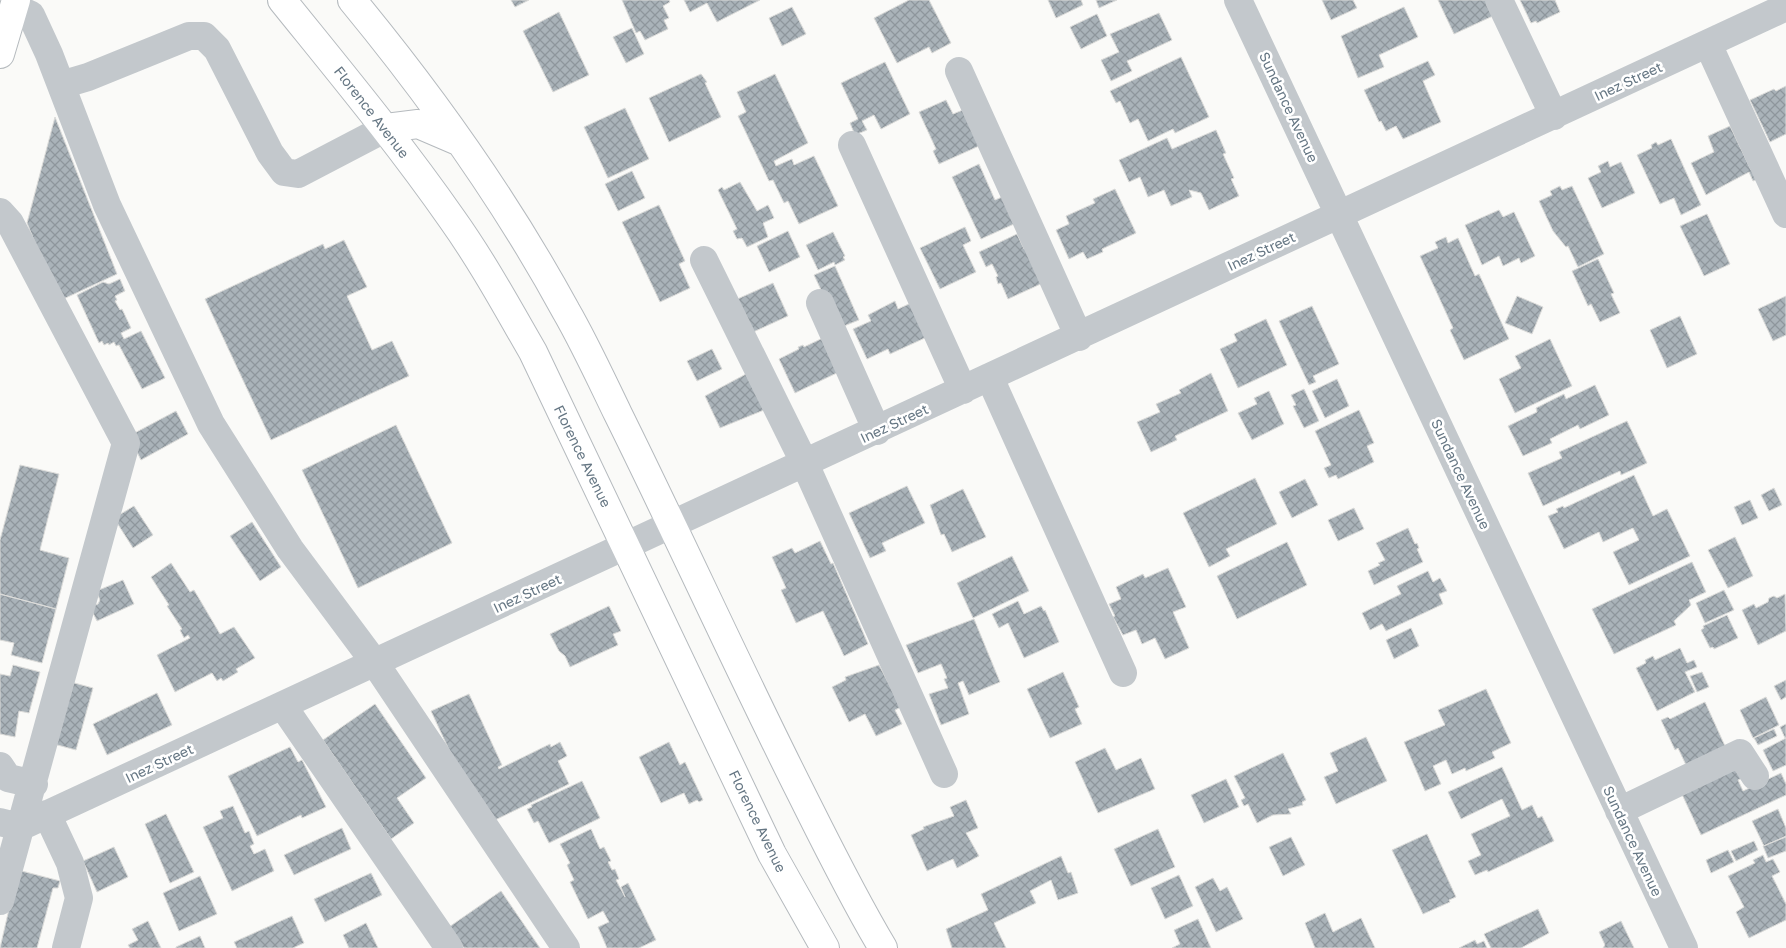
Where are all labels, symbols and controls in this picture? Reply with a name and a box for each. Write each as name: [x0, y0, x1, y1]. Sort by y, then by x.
street label: Sundance Avenue: [1256, 49, 1322, 165]
street label: Inez Street: [1591, 58, 1665, 104]
street label: Florence Avenue: [331, 63, 413, 161]
street label: Inez Street: [1224, 228, 1298, 274]
street label: Inez Street: [857, 400, 931, 446]
street label: Florence Avenue: [551, 402, 615, 510]
street label: Sundance Avenue: [1428, 416, 1494, 532]
street label: Inez Street: [490, 570, 564, 616]
street label: Inez Street: [122, 740, 196, 786]
street label: Florence Avenue: [726, 767, 790, 875]
street label: Sundance Avenue: [1600, 783, 1666, 899]

